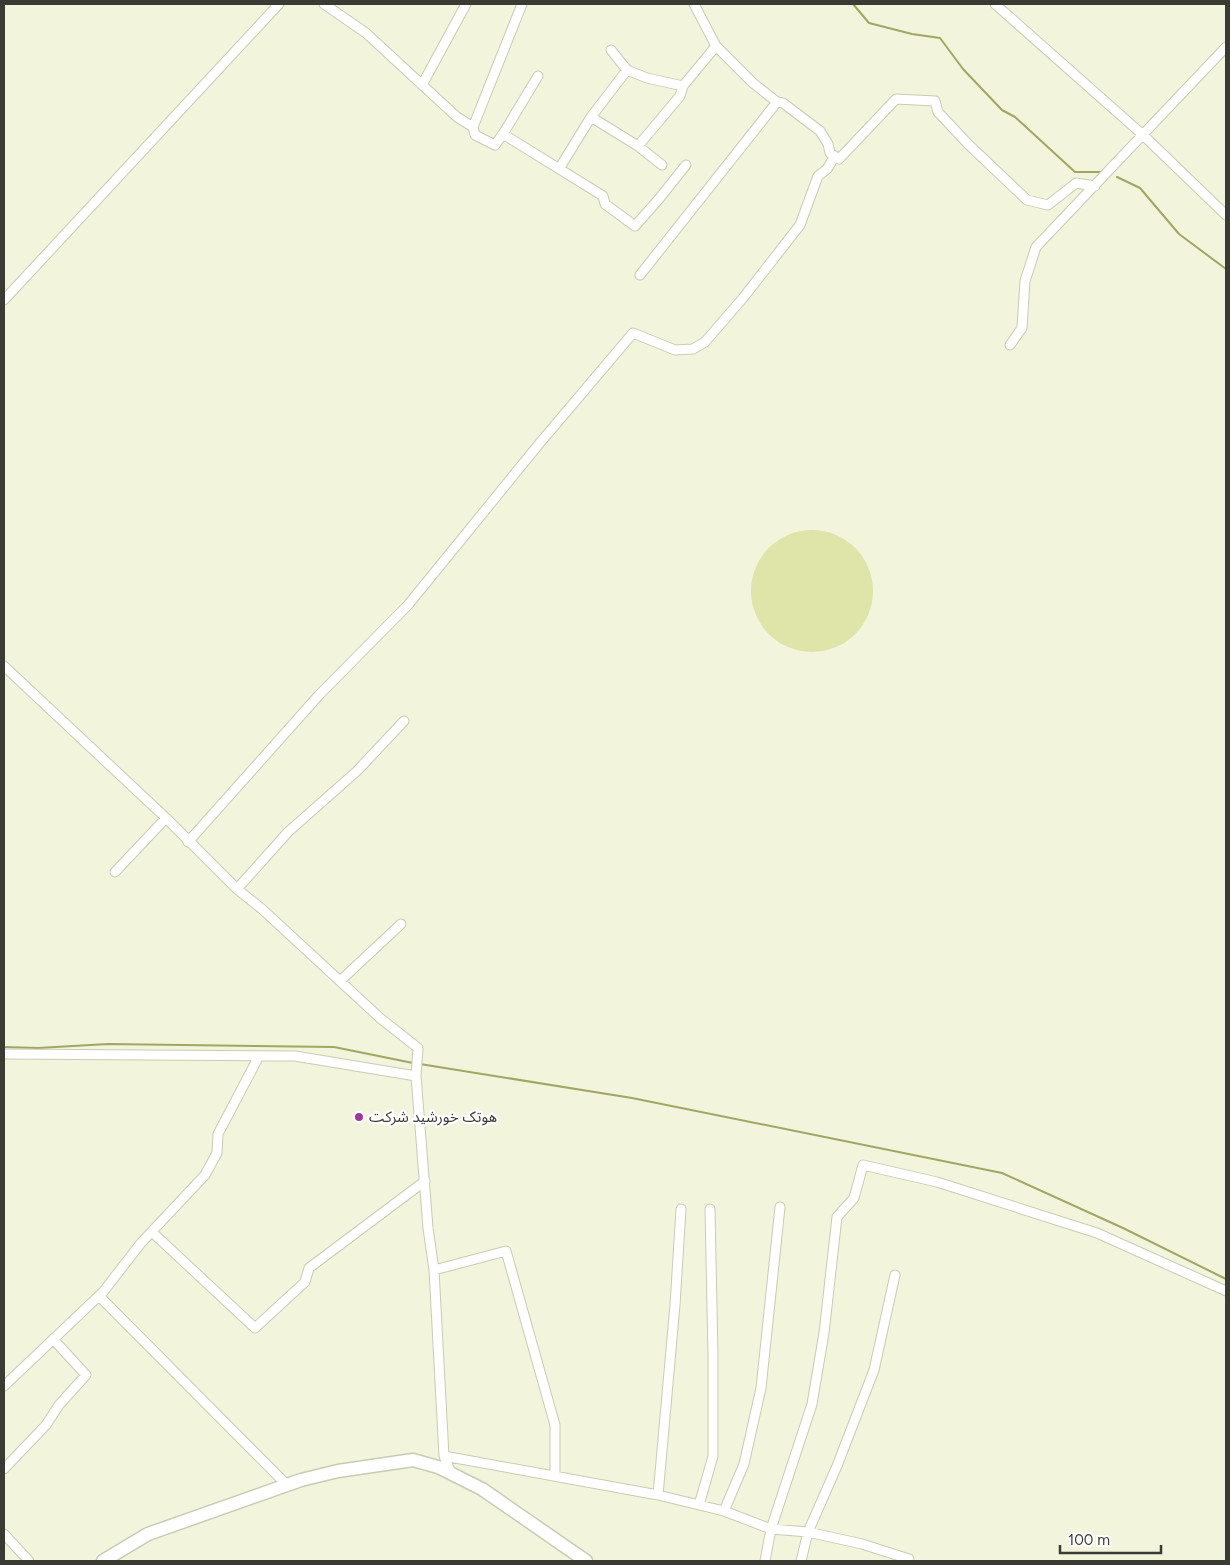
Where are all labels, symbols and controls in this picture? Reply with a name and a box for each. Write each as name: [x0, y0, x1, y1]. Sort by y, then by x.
place label: هوتک خورشید شرکت: [369, 1108, 497, 1126]
marker: هوتک خورشید شرکت: [353, 1111, 365, 1123]
scale bar: [1060, 1522, 1161, 1554]
text: 100 m: [1068, 1531, 1110, 1549]

